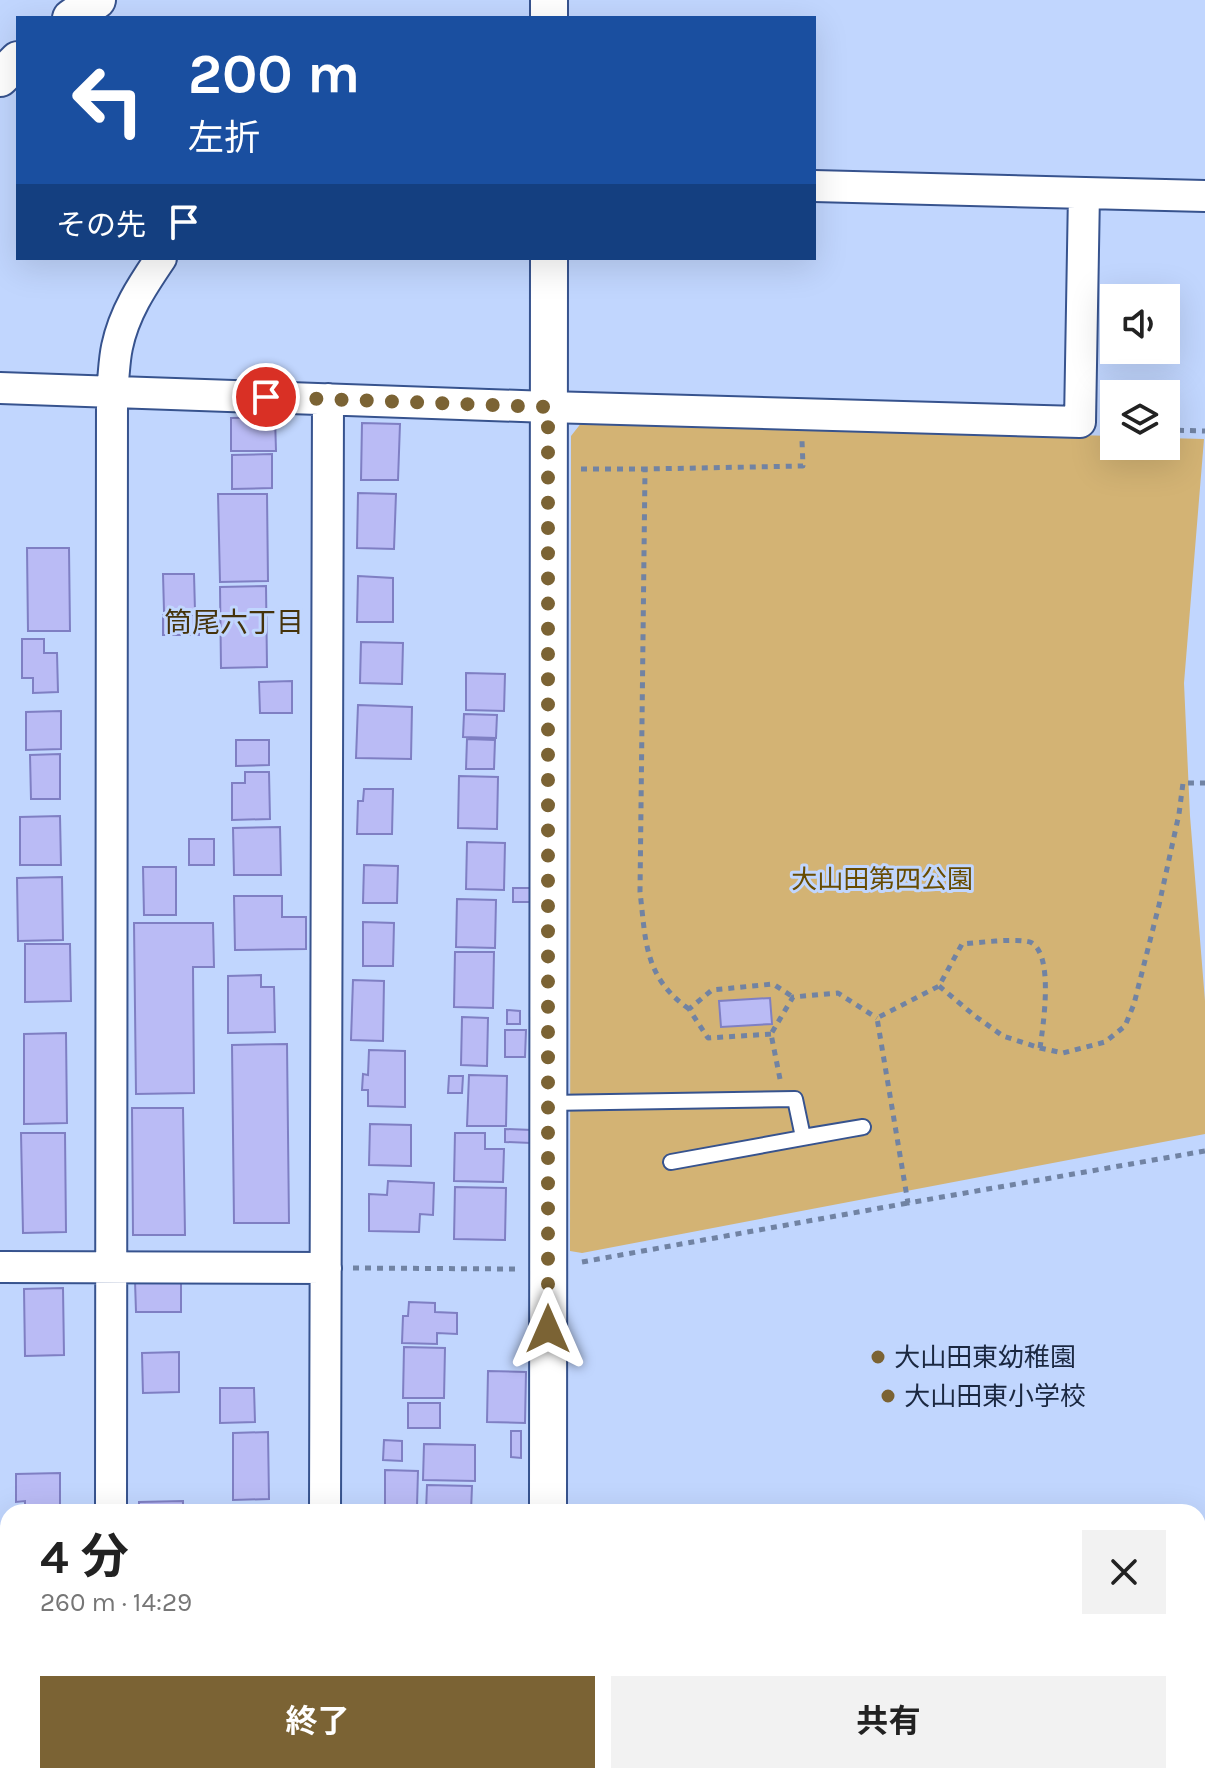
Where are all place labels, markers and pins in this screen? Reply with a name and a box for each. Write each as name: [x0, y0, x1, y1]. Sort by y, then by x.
pin: [232, 363, 300, 431]
place label: 大山田東幼稚園: [894, 1342, 1076, 1373]
marker: 大山田東幼稚園: [869, 1348, 887, 1366]
place label: 大山田東小学校: [904, 1381, 1086, 1412]
marker: 大山田東小学校: [879, 1387, 897, 1405]

